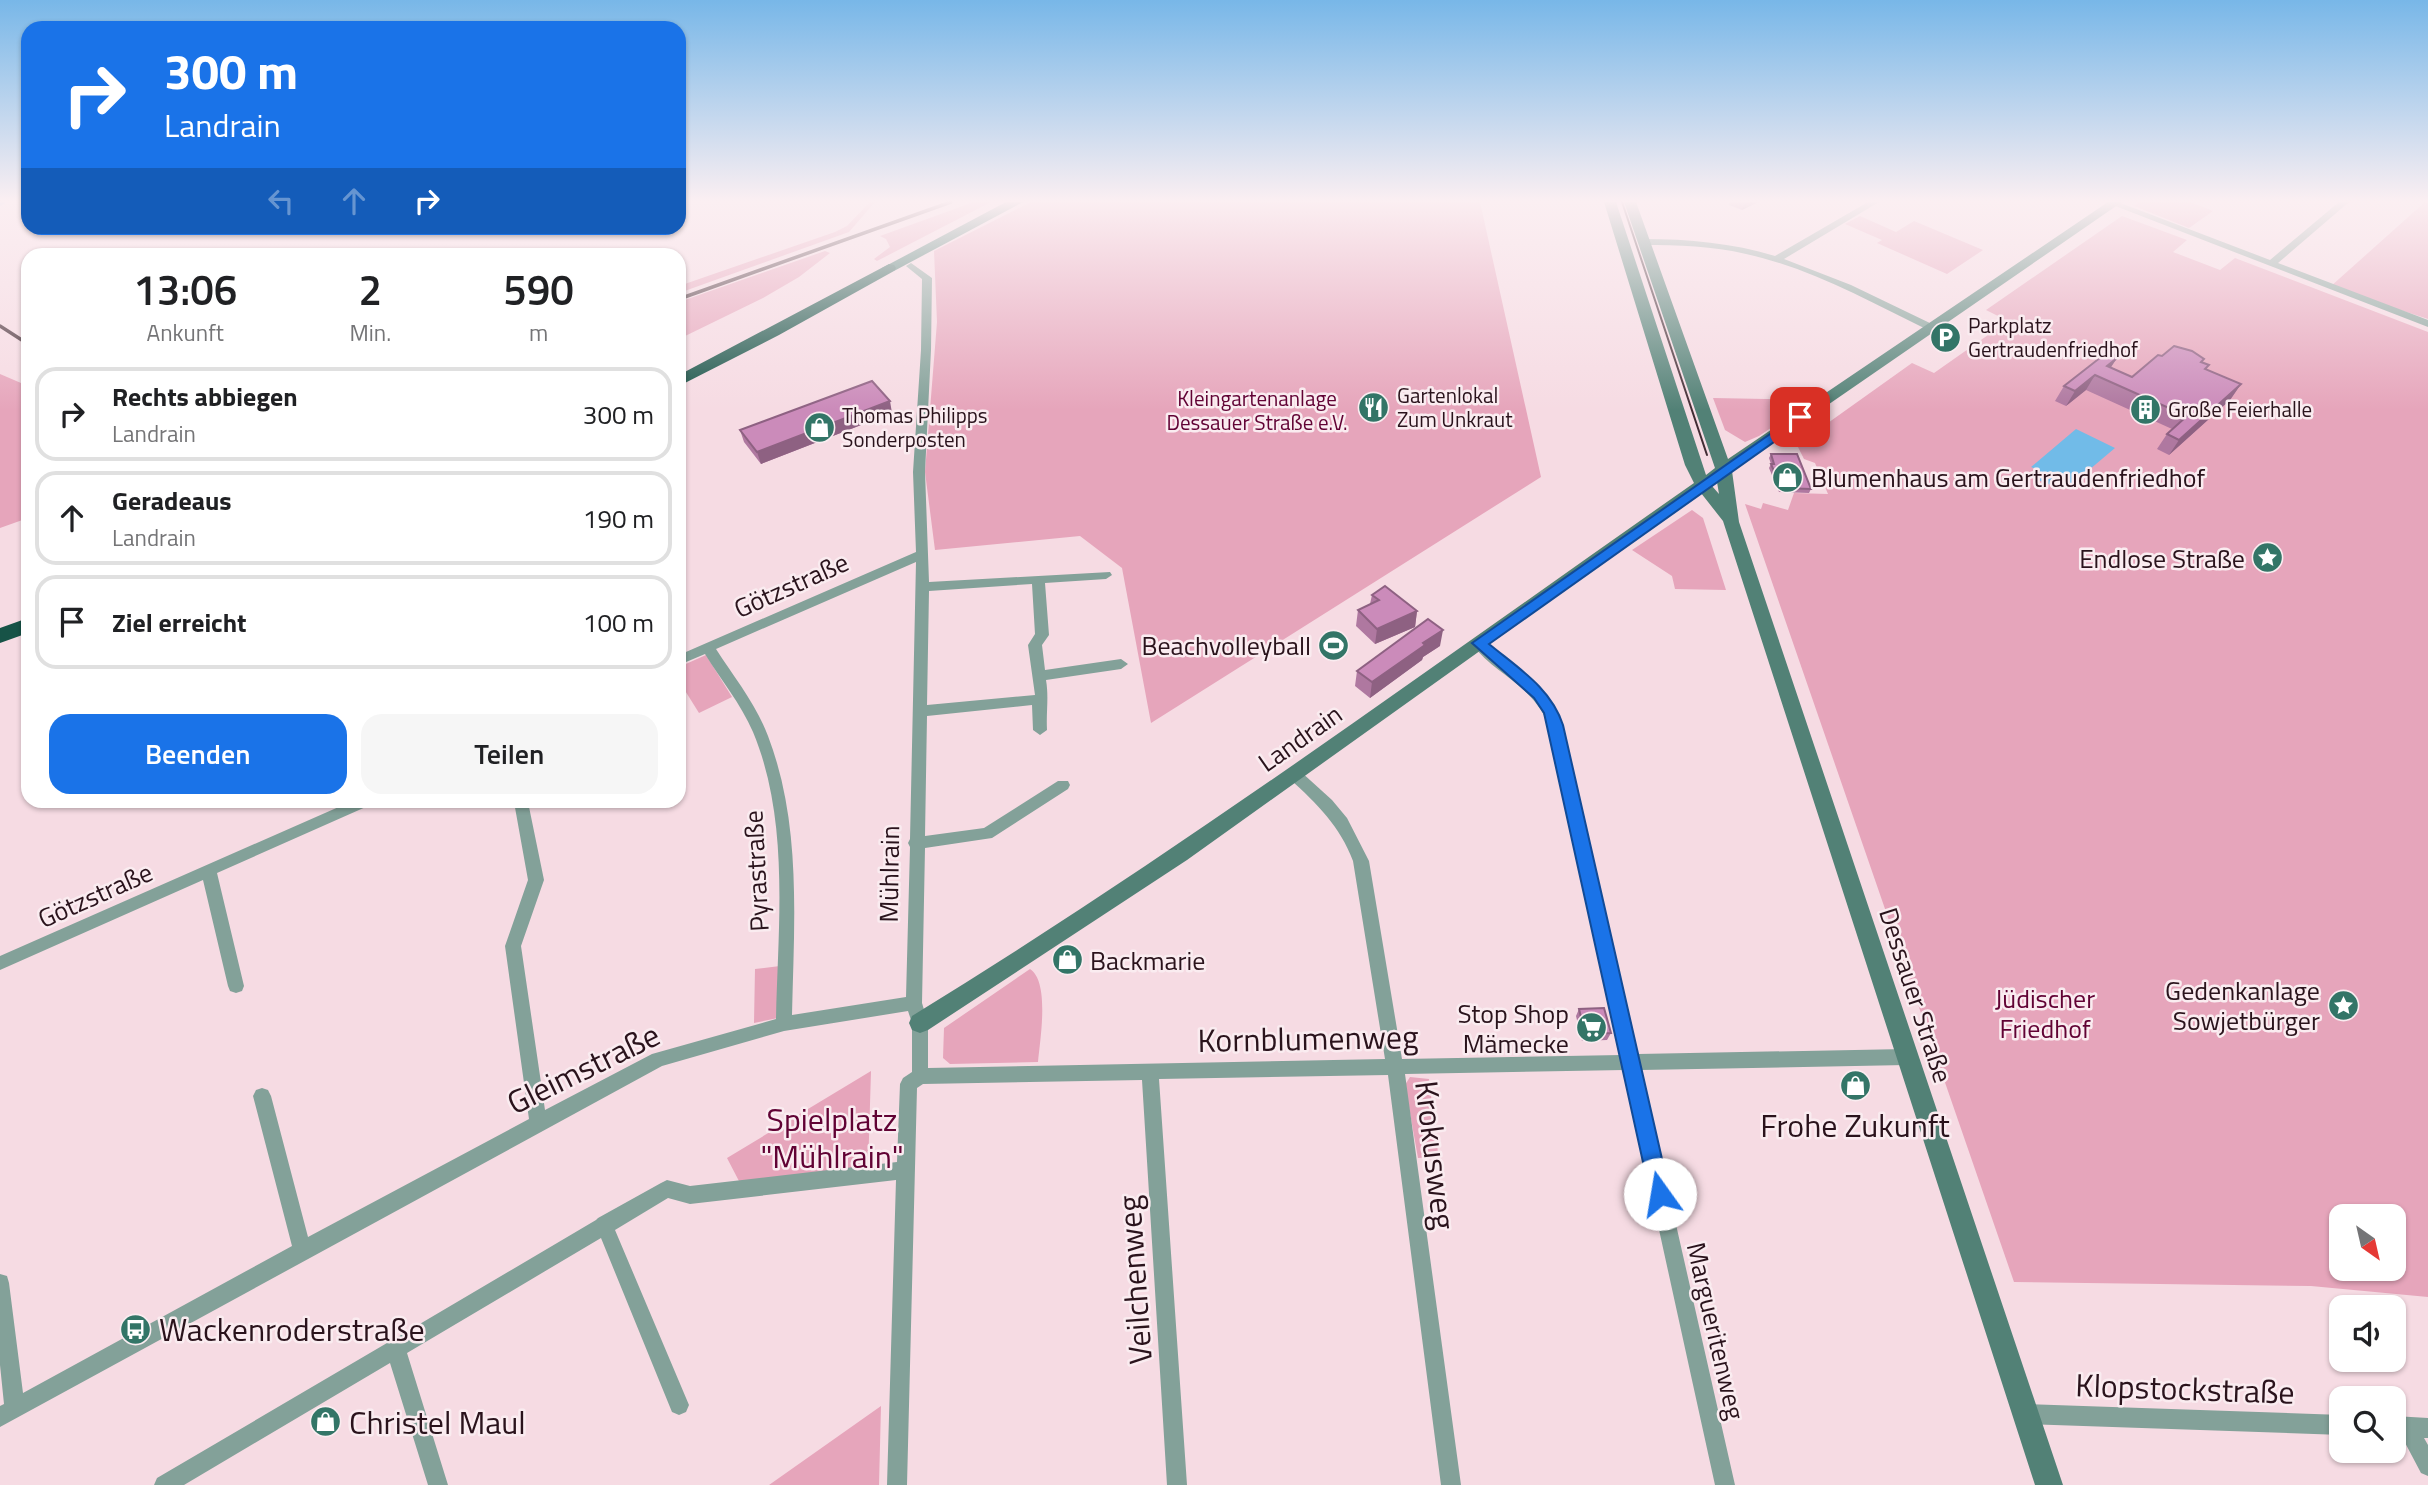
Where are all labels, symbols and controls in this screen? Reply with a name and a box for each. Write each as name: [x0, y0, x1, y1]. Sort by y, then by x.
text: 300 m: [164, 33, 298, 108]
icon: right: [49, 49, 140, 140]
text: Landrain: [164, 101, 281, 149]
icon: left: [262, 182, 300, 220]
icon: ahead: [335, 182, 373, 220]
icon: right: [408, 182, 446, 220]
text: 13:06: [133, 257, 237, 321]
text: 2: [359, 257, 382, 321]
text: 590: [503, 257, 574, 321]
place label: Parkplatz Gertraudenfriedhof: [1968, 309, 2138, 365]
text: Ankunft: [147, 315, 224, 350]
text: Min.: [349, 315, 391, 350]
text: m: [529, 315, 548, 350]
parking icon: Parkplatz Gertraudenfriedhof: [1928, 320, 1962, 354]
text: Rechts abbiegen: [112, 377, 298, 416]
place label: Gartenlokal Zum Unkraut: [1397, 379, 1513, 435]
park label: Kleingartenanlage Dessauer Straße e.V.: [1166, 382, 1348, 438]
pin: [1770, 387, 1830, 447]
restaurant icon: Gartenlokal Zum Unkraut: [1357, 390, 1391, 424]
building icon: Große Feierhalle: [2128, 392, 2162, 426]
place label: Große Feierhalle: [2168, 393, 2312, 425]
icon: right: [53, 395, 91, 433]
text: 300 m: [583, 395, 654, 434]
icon: arrive: [1781, 398, 1819, 436]
place label: Thomas Philipps Sonderposten: [842, 399, 988, 455]
shop icon: Thomas Philipps Sonderposten: [802, 410, 836, 444]
text: Landrain: [112, 416, 196, 451]
place label: Blumenhaus am Gertraudenfriedhof: [1811, 458, 2206, 497]
shop icon: Blumenhaus am Gertraudenfriedhof: [1771, 460, 1805, 494]
text: Geradeaus: [112, 481, 232, 520]
icon: ahead: [53, 499, 91, 537]
text: 190 m: [583, 499, 654, 538]
text: Landrain: [112, 520, 196, 555]
place label: Endlose Straße: [2079, 539, 2245, 578]
place icon: Endlose Straße: [2251, 541, 2285, 575]
street label: Götzstraße: [727, 542, 855, 628]
icon: arrive: [53, 603, 91, 641]
text: Ziel erreicht: [112, 603, 247, 642]
text: 100 m: [583, 603, 654, 642]
place label: Beachvolleyball: [1141, 626, 1311, 665]
sports icon: Beachvolleyball: [1317, 628, 1351, 662]
street label: Landrain: [1250, 695, 1350, 781]
button: Beenden: [49, 714, 347, 794]
button: Teilen: [361, 714, 658, 794]
street label: Pyrastraße: [733, 809, 779, 933]
street label: Mühlrain: [869, 825, 909, 923]
street label: Götzstraße: [31, 852, 159, 938]
street label: Dessauer Straße: [1869, 903, 1963, 1087]
place label: Backmarie: [1090, 941, 1205, 980]
shop icon: Backmarie: [1050, 943, 1084, 977]
place label: Gedenkanlage Sowjetbürger: [2165, 971, 2320, 1040]
park label: Jüdischer Friedhof: [1995, 979, 2095, 1048]
place icon: Gedenkanlage Sowjetbürger: [2326, 988, 2360, 1022]
place label: Stop Shop Mämecke: [1457, 994, 1569, 1063]
street label: Gleimstraße: [498, 1010, 668, 1126]
supermarket icon: Stop Shop Mämecke: [1575, 1011, 1609, 1045]
street label: Kornblumenweg: [1197, 1012, 1419, 1064]
shop icon: Frohe Zukunft: [1838, 1069, 1872, 1103]
street label: Krokusweg: [1403, 1078, 1469, 1232]
park label: Spielplatz "Mühlrain": [760, 1095, 904, 1180]
place label: Frohe Zukunft: [1760, 1101, 1950, 1149]
position arrow: [1623, 1157, 1697, 1231]
street label: Veilchenweg: [1104, 1194, 1164, 1366]
north arrow: [2329, 1204, 2406, 1281]
map controls: [2329, 1204, 2406, 1463]
street label: Margueritenweg: [1677, 1238, 1755, 1424]
button: sound: [2329, 1295, 2406, 1372]
place label: Wackenroderstraße: [159, 1305, 425, 1353]
bus stop icon: Wackenroderstraße: [119, 1312, 153, 1346]
street label: Klopstockstraße: [2075, 1360, 2295, 1416]
button: search: [2329, 1386, 2406, 1463]
place label: Christel Maul: [349, 1398, 526, 1446]
shop icon: Christel Maul: [309, 1405, 343, 1439]

